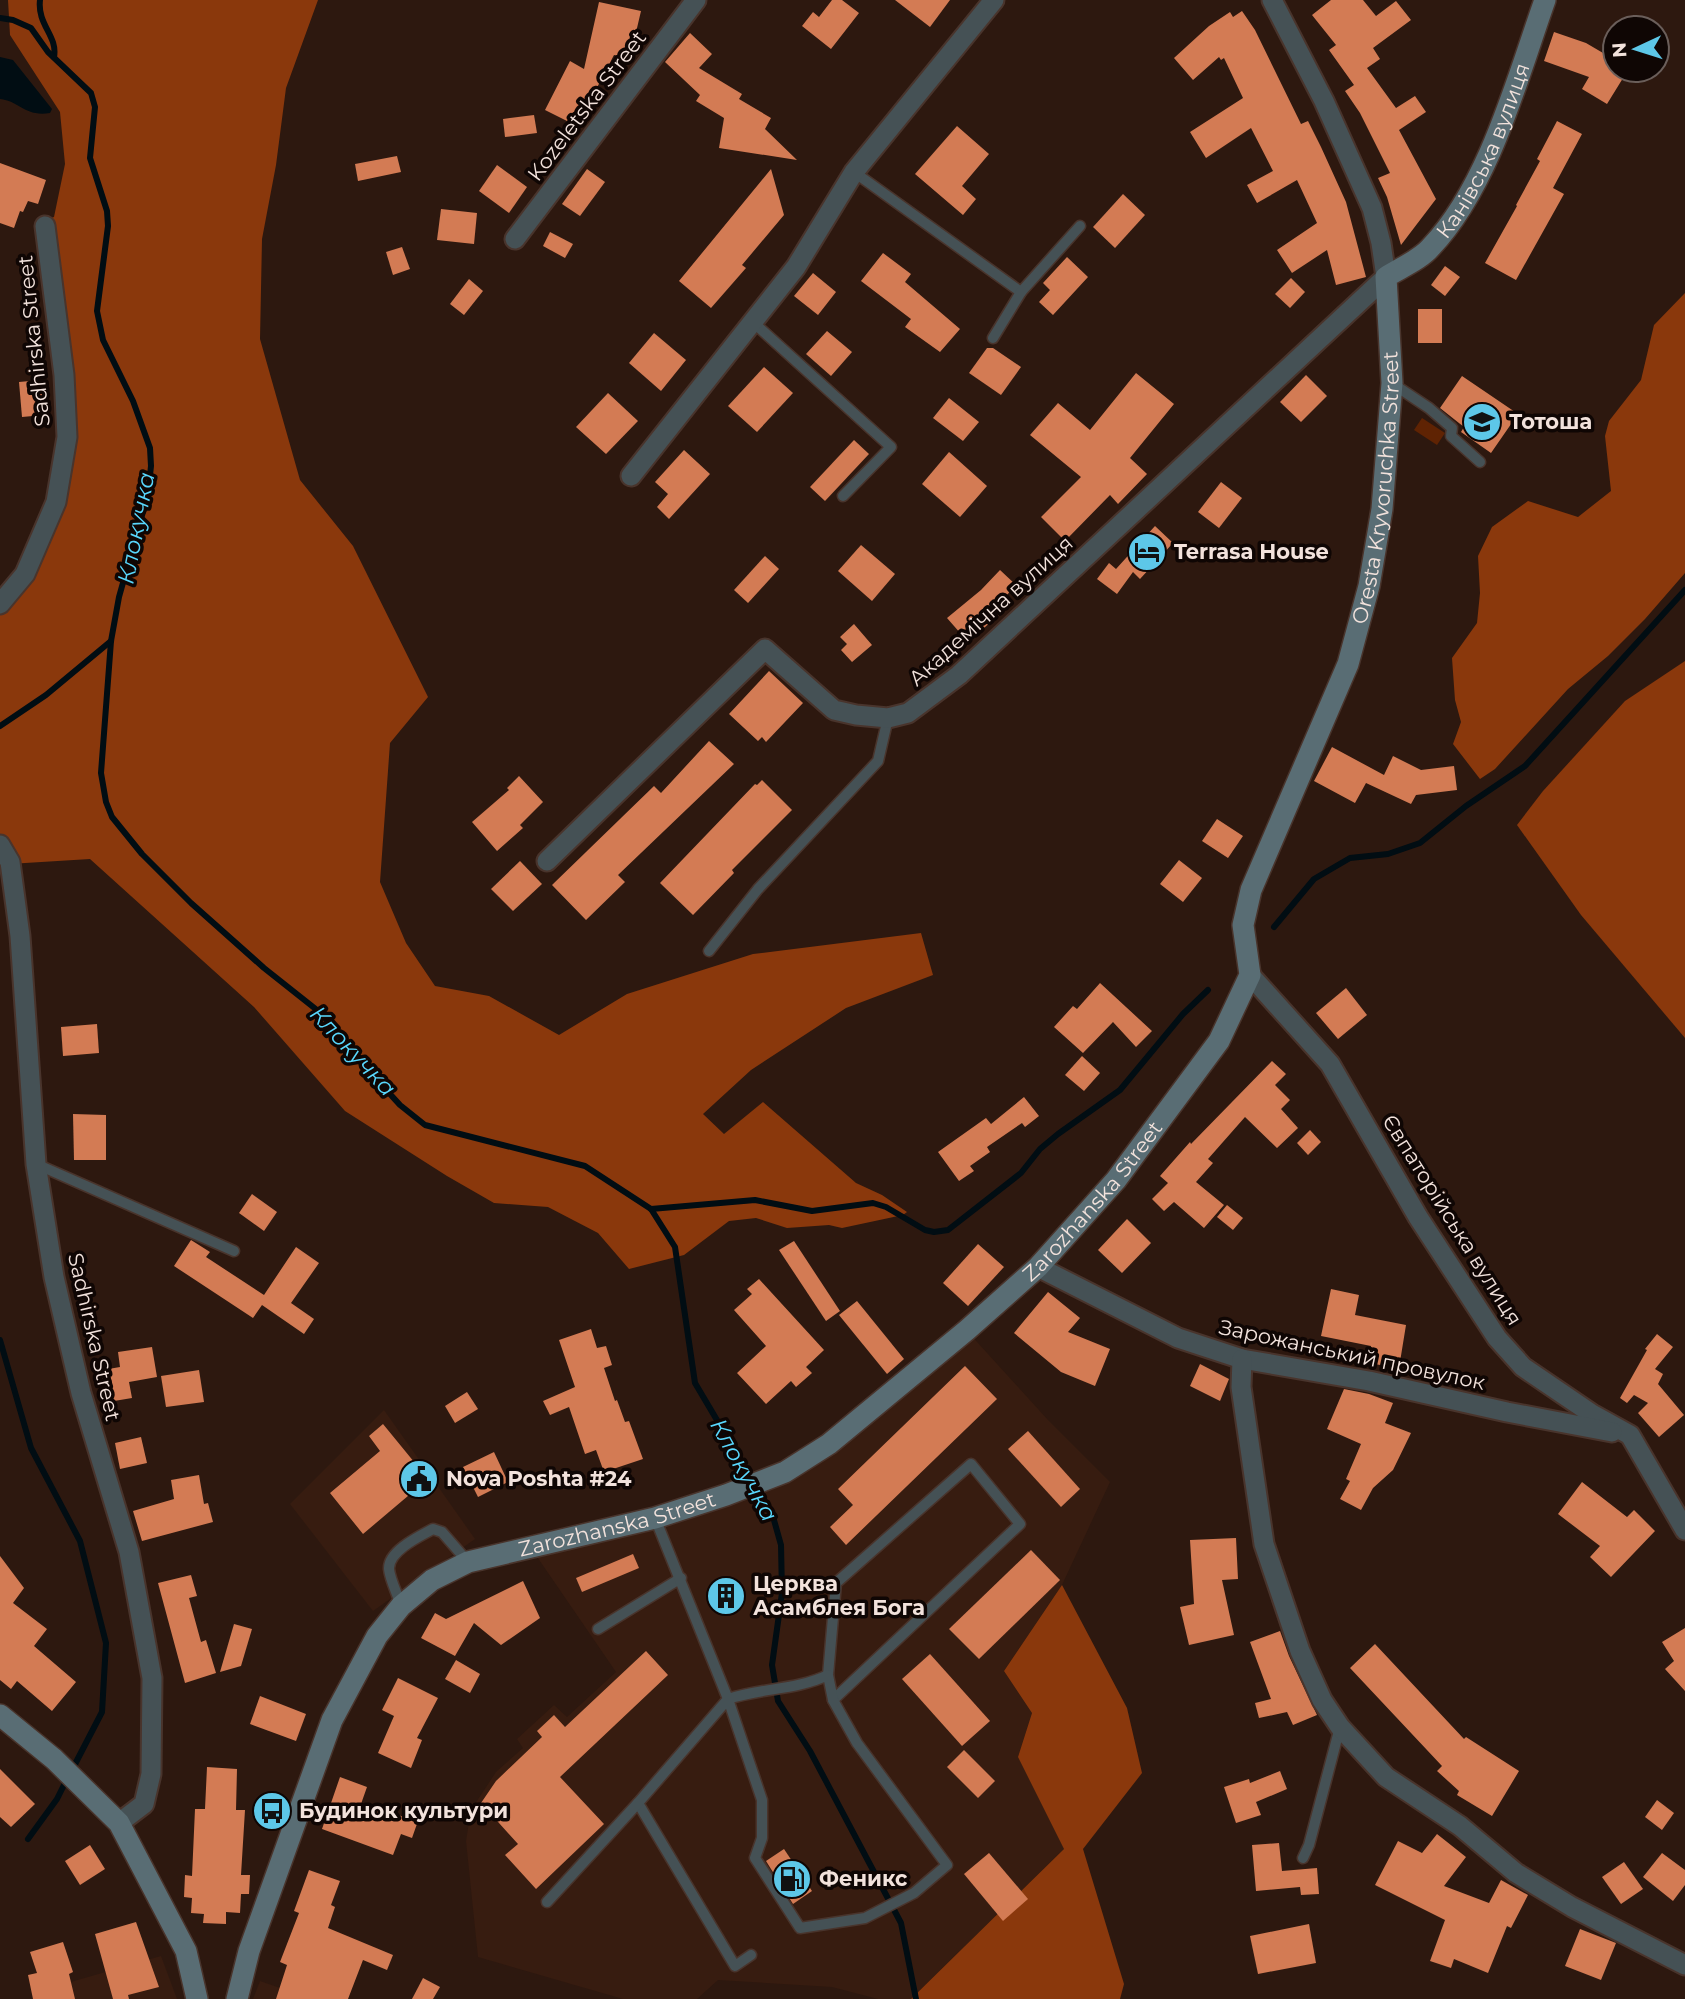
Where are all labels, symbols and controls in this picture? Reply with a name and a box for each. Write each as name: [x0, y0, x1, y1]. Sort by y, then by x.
north arrow: [1601, 14, 1671, 84]
street label: Kozeletska Street: [522, 26, 651, 186]
text: N: [1608, 42, 1632, 59]
street label: Канівська вулиця: [1431, 60, 1535, 243]
street label: Sadhirska Street: [12, 254, 55, 428]
street label: Oresta Kryvoruchka Street: [1346, 350, 1404, 627]
school or university icon: Тотоша: [1461, 401, 1503, 443]
place label: Тотоша: [1509, 409, 1592, 434]
water label: Клокучка: [111, 470, 161, 586]
street label: Академічна вулиця: [903, 530, 1078, 691]
hotel icon: Terrasa House: [1126, 531, 1168, 573]
place label: Terrasa House: [1174, 539, 1329, 564]
water label: Клокучка: [304, 1000, 402, 1102]
street label: Євпаторійська вулиця: [1377, 1110, 1528, 1330]
street label: Zarozhanska Street: [1017, 1116, 1167, 1287]
street label: Sadhirska Street: [63, 1250, 126, 1423]
street label: Зарожанський провулок: [1217, 1314, 1487, 1395]
water label: Клокучка: [704, 1414, 784, 1526]
public building icon: Nova Poshta #24: [398, 1458, 440, 1500]
place label: Nova Poshta #24: [446, 1466, 632, 1491]
street label: Zarozhanska Street: [516, 1486, 719, 1562]
place label: Церква Асамблея Бога: [753, 1571, 925, 1620]
building icon: Церква Асамблея Бога: [705, 1575, 747, 1617]
bus stop icon: Будинок культури: [251, 1790, 293, 1832]
place label: Будинок культури: [299, 1798, 508, 1823]
fuel station icon: Феникс: [771, 1858, 813, 1900]
place label: Феникс: [819, 1866, 908, 1891]

